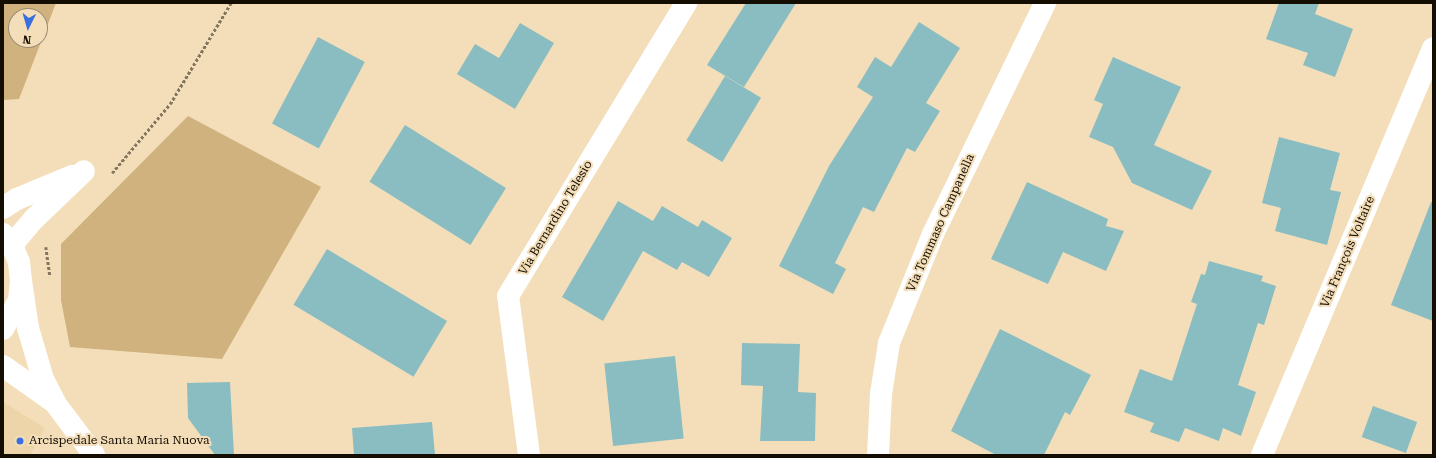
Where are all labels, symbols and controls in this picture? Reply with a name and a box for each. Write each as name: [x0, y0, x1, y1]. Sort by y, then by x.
north arrow: [8, 8, 48, 48]
text: N: [22, 33, 32, 46]
street label: Via Tommaso Campanella: [904, 152, 978, 294]
street label: Via Bernardino Telesio: [516, 158, 596, 278]
street label: Via François Voltaire: [1318, 194, 1378, 310]
place label: Arcispedale Santa Maria Nuova: [29, 434, 210, 448]
marker: Arcispedale Santa Maria Nuova: [14, 435, 26, 447]

